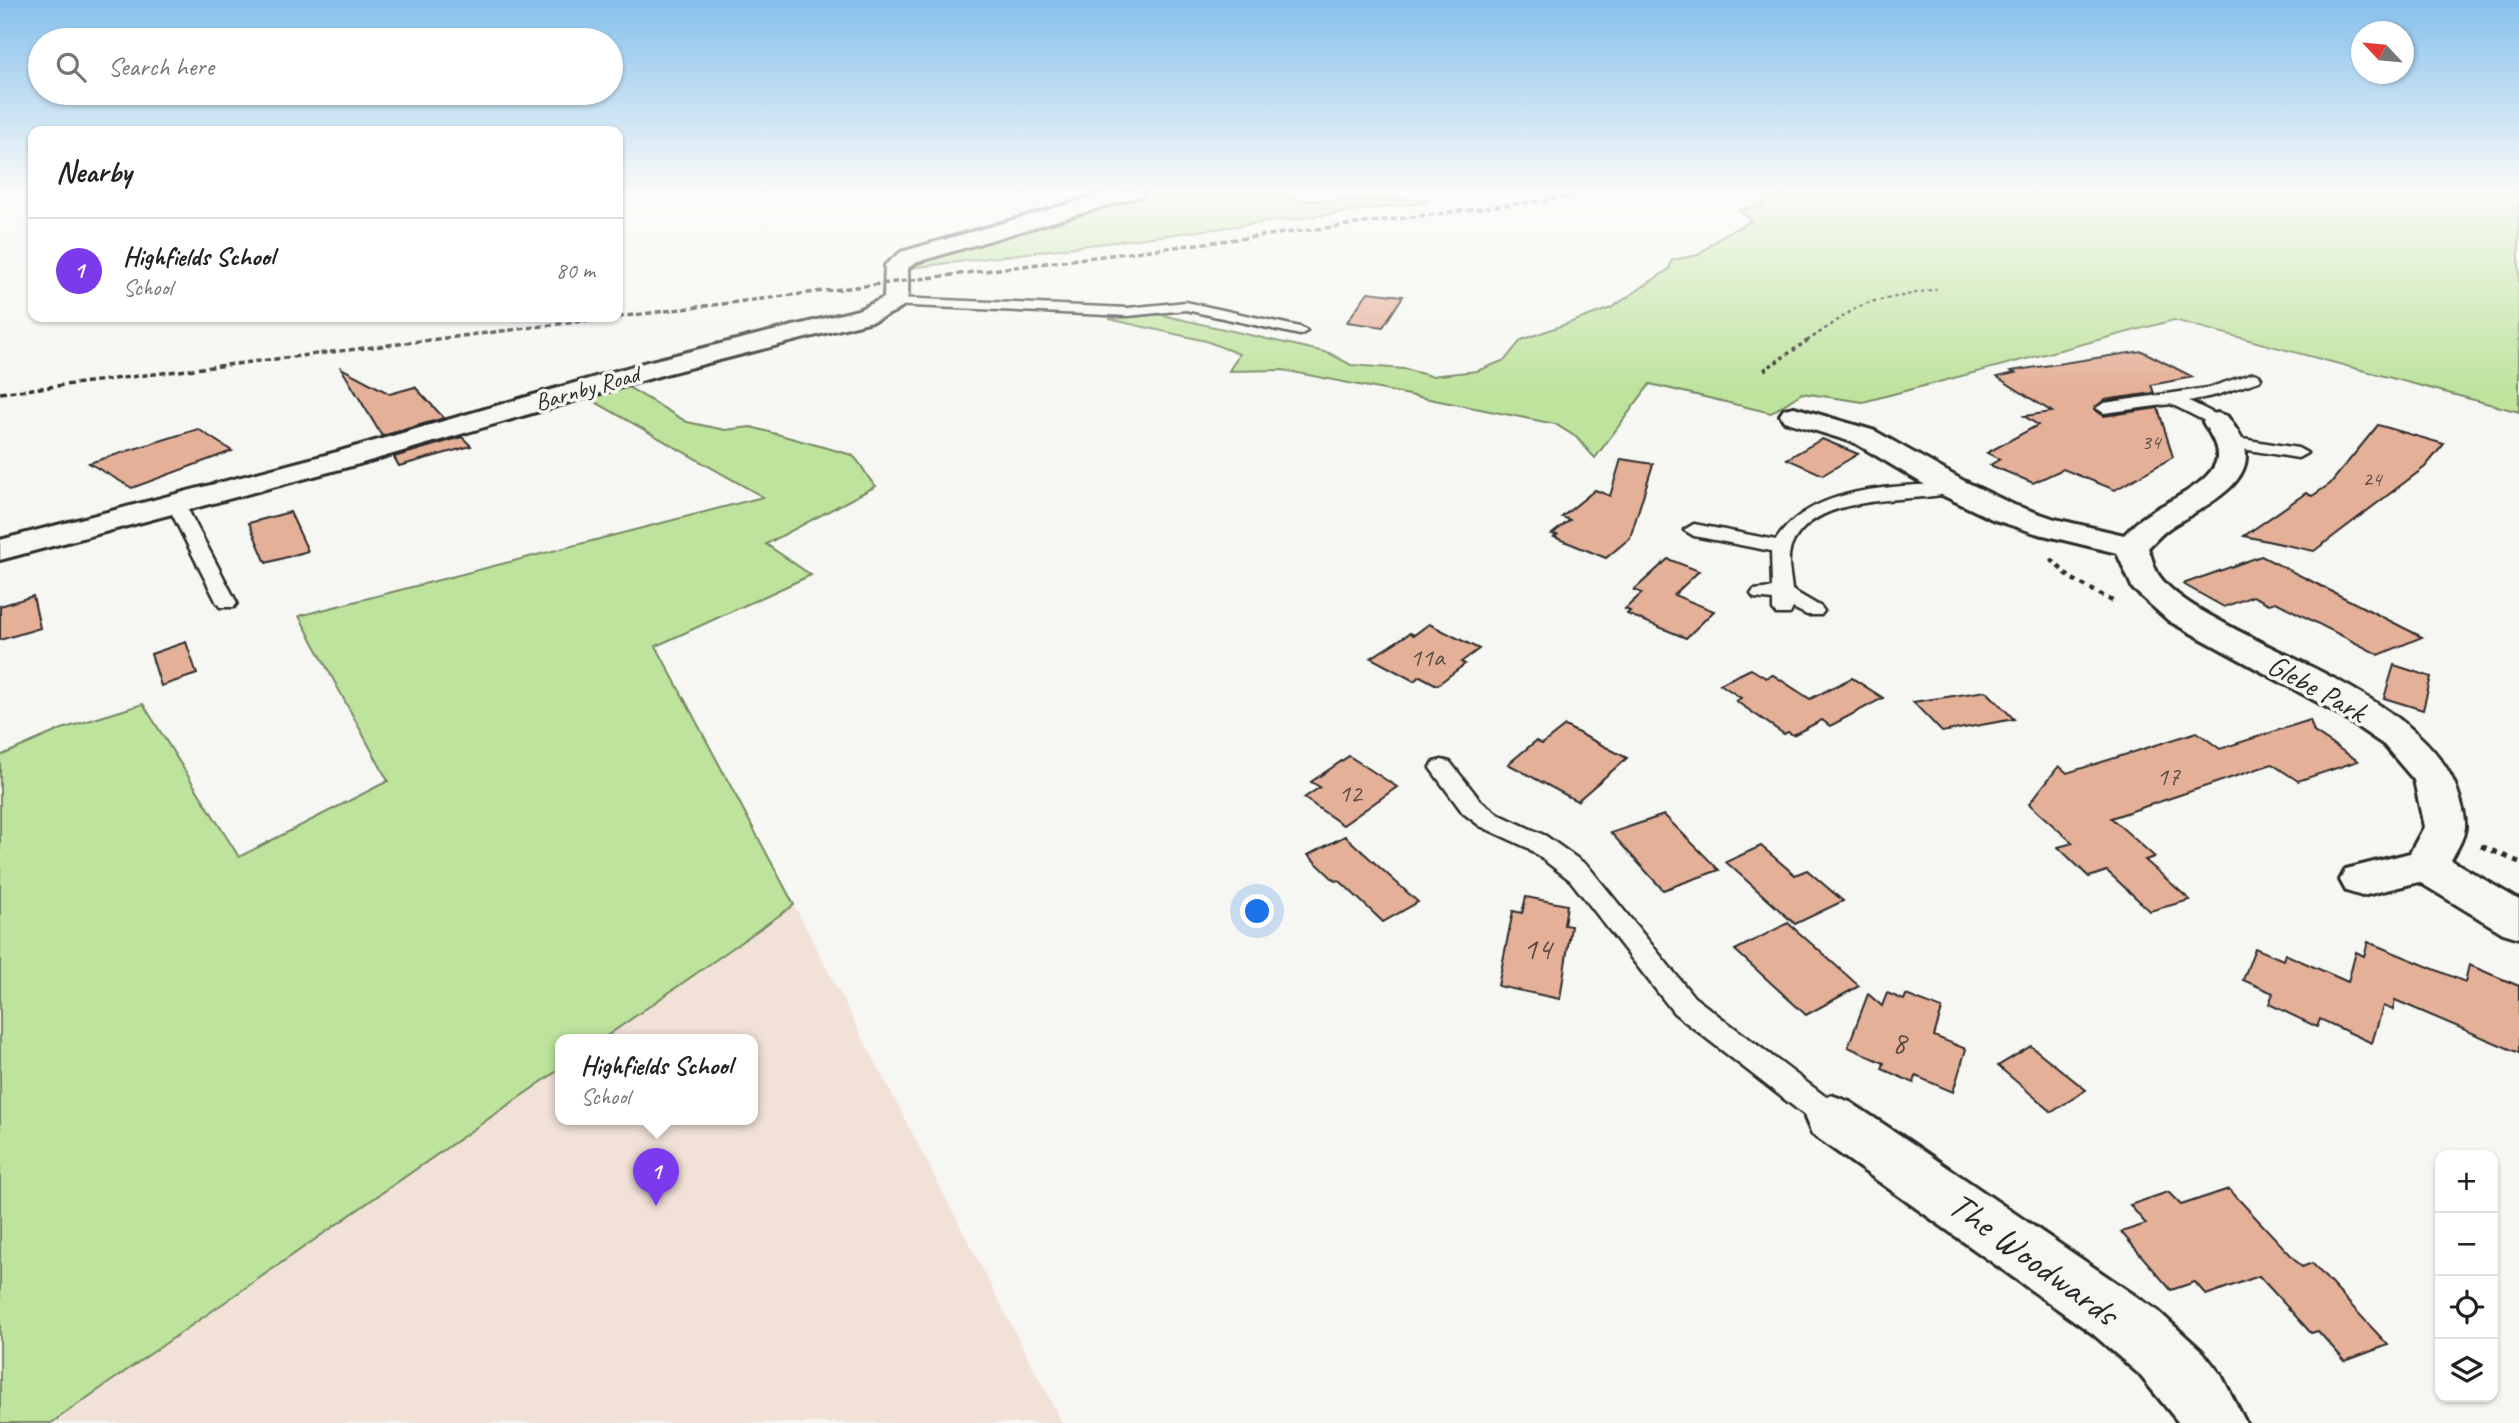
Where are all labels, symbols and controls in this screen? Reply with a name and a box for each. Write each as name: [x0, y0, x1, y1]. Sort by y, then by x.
north arrow: [2351, 21, 2414, 84]
search box: [28, 28, 623, 105]
icon: search: [52, 48, 90, 86]
text: Search here: [108, 50, 214, 83]
text: Nearby: [56, 153, 132, 191]
text: Highfields School: [123, 240, 274, 273]
text: 1: [74, 256, 84, 285]
text: 80 m: [556, 256, 595, 285]
text: School: [123, 273, 172, 302]
street label: Barnby Road: [531, 358, 646, 417]
house number: 34: [2142, 429, 2163, 455]
house number: 24: [2363, 466, 2384, 492]
house number: 11a: [1410, 641, 1446, 674]
street label: Glebe Park: [2261, 646, 2375, 731]
house number: 17: [2156, 760, 2181, 793]
house number: 12: [1338, 777, 1364, 810]
your location: [1240, 894, 1274, 928]
house number: 14: [1523, 928, 1555, 969]
house number: 8: [1892, 1022, 1909, 1063]
popup: [555, 1034, 758, 1125]
text: Highfields School: [581, 1049, 732, 1082]
text: School: [581, 1082, 630, 1111]
pin: 1: [633, 1148, 679, 1206]
map controls: [2435, 1150, 2498, 1402]
button: +: [2435, 1150, 2498, 1213]
street label: The Woodwards: [1939, 1181, 2131, 1338]
button: −: [2435, 1213, 2498, 1276]
button: locate: [2435, 1276, 2498, 1339]
button: layers: [2435, 1339, 2498, 1402]

